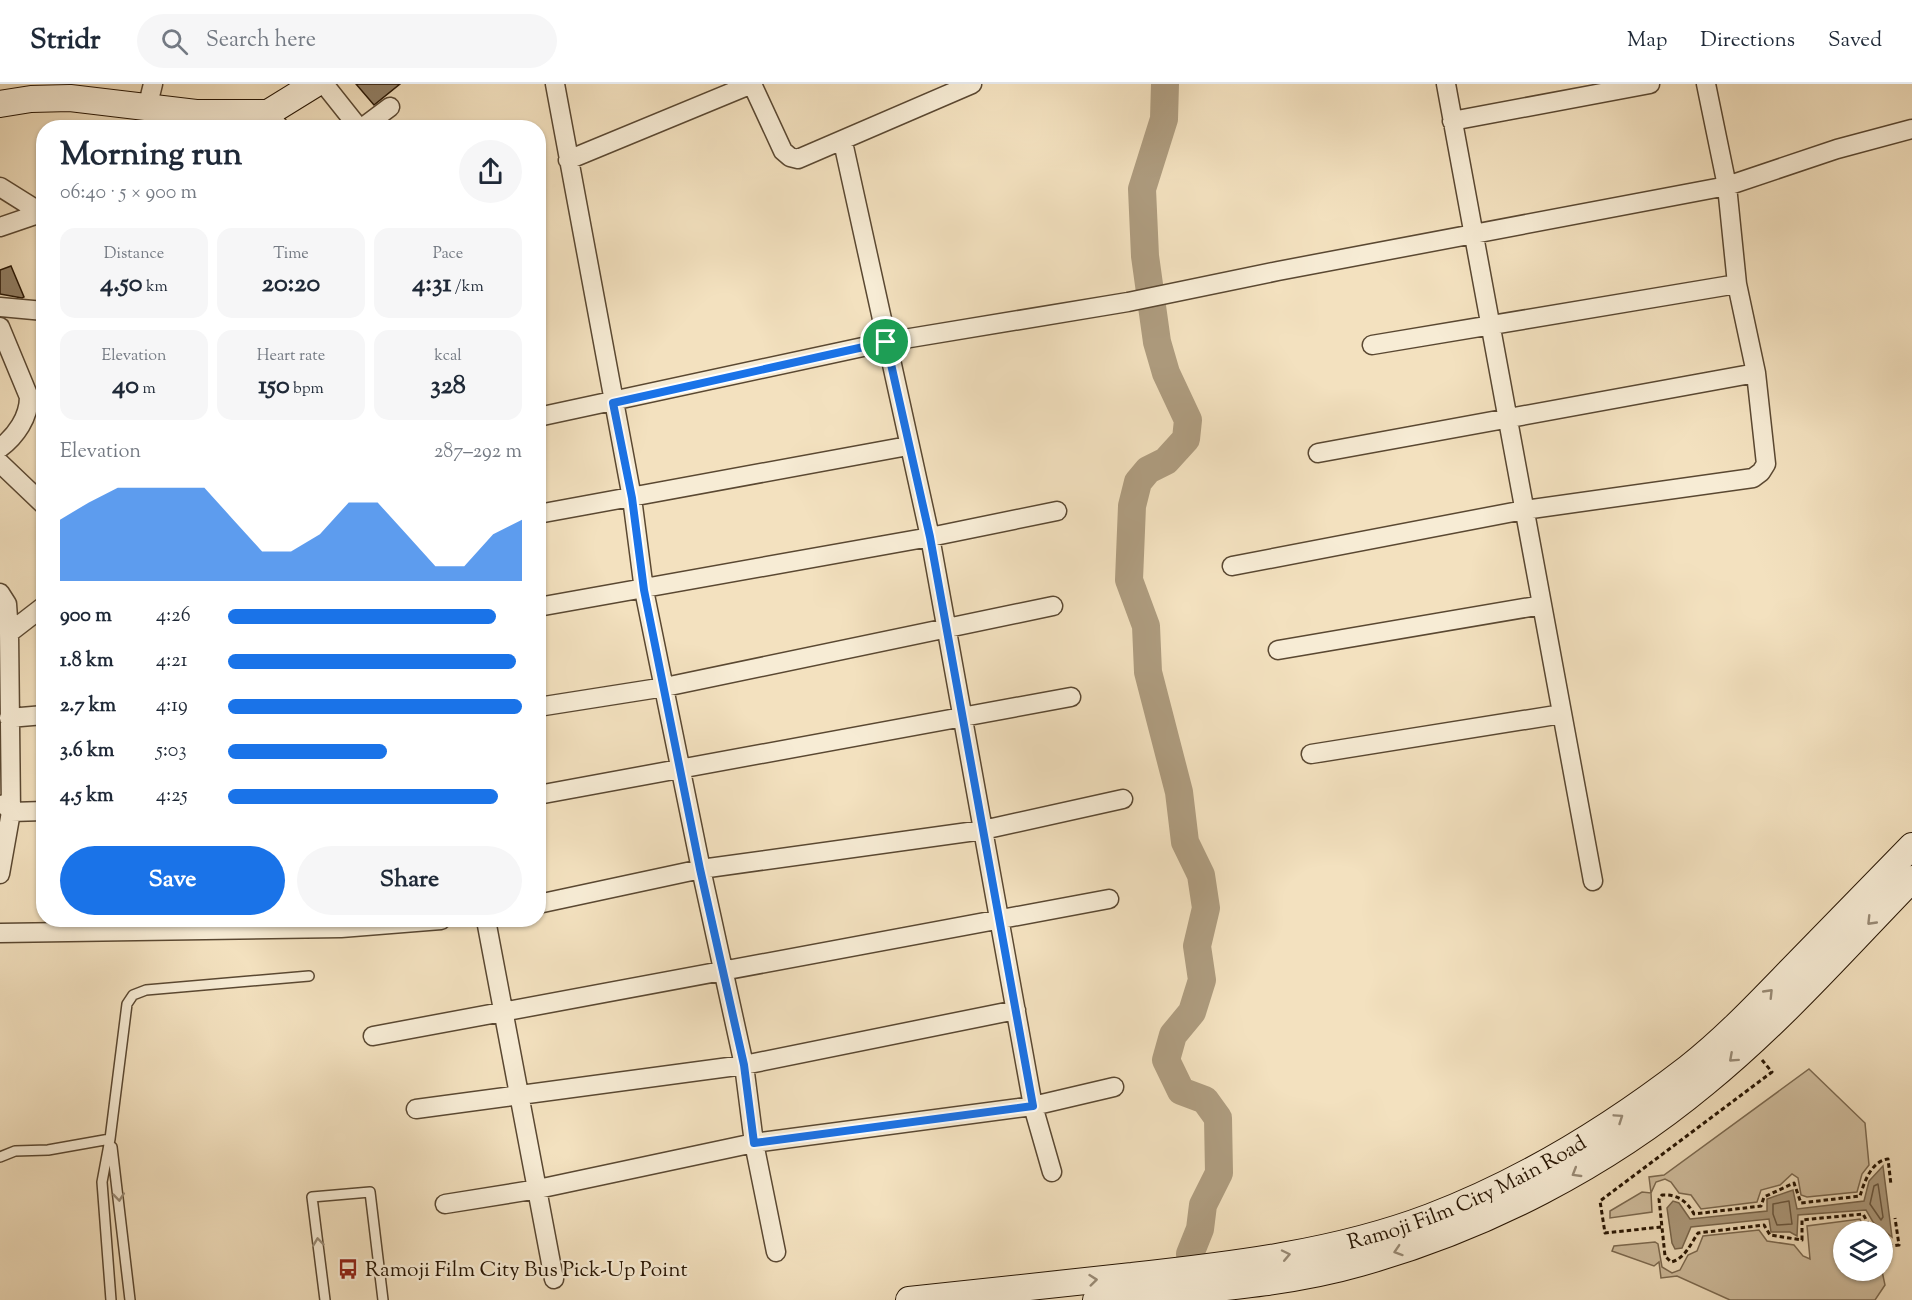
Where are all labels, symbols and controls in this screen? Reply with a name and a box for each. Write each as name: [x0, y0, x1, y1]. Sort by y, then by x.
search box: [137, 14, 557, 68]
text: Stridr: [30, 21, 101, 61]
icon: search: [158, 25, 191, 58]
text: Search here: [206, 25, 316, 57]
text: Map: [1627, 26, 1667, 56]
text: Directions: [1700, 26, 1795, 56]
text: Saved: [1828, 26, 1882, 56]
text: Morning run: [60, 132, 242, 180]
button: share: [459, 140, 522, 203]
text: 06:40 · 5 × 900 m: [60, 179, 197, 208]
text: Distance: [104, 243, 164, 266]
text: Time: [273, 243, 309, 266]
text: Pace: [433, 243, 463, 266]
text: 4.50: [100, 266, 142, 303]
text: 20:20: [262, 266, 320, 303]
text: 4:31: [412, 266, 451, 303]
text: km: [142, 276, 168, 299]
text: /km: [451, 276, 484, 299]
pin: [860, 316, 911, 367]
icon: arrive: [869, 325, 902, 358]
text: Elevation: [102, 345, 166, 368]
text: Heart rate: [257, 345, 325, 368]
text: kcal: [434, 345, 462, 368]
text: 40: [112, 368, 139, 405]
text: 150: [258, 368, 290, 405]
text: 328: [430, 368, 466, 405]
text: m: [139, 378, 156, 401]
text: bpm: [290, 378, 324, 401]
text: Elevation: [60, 438, 141, 467]
text: 287–292 m: [434, 438, 522, 467]
text: 900 m: [60, 602, 112, 631]
text: 4:26: [156, 602, 191, 631]
text: 1.8 km: [60, 647, 114, 676]
text: 4:21: [156, 647, 187, 676]
text: 2.7 km: [60, 692, 116, 721]
text: 4:19: [156, 692, 188, 721]
text: 3.6 km: [60, 737, 114, 766]
text: 5:03: [156, 737, 187, 766]
text: 4.5 km: [60, 782, 114, 811]
text: 4:25: [156, 782, 187, 811]
button: Save: [60, 846, 285, 915]
button: Share: [297, 846, 522, 915]
one-way arrow: [1868, 913, 1879, 924]
one-way arrow: [1761, 990, 1772, 1001]
one-way arrow: [1730, 1051, 1740, 1062]
one-way arrow: [1613, 1113, 1623, 1125]
street label: Ramoji Film City Main Road: [1345, 1129, 1593, 1259]
one-way arrow: [1572, 1165, 1582, 1177]
one-way arrow: [112, 1192, 125, 1201]
map controls: [1833, 1221, 1893, 1281]
button: layers: [1833, 1221, 1893, 1281]
one-way arrow: [312, 1237, 324, 1246]
one-way arrow: [1393, 1244, 1404, 1256]
one-way arrow: [1281, 1249, 1291, 1262]
place label: Ramoji Film City Bus Pick-Up Point: [365, 1256, 688, 1286]
bus stop icon: Ramoji Film City Bus Pick-Up Point: [336, 1257, 360, 1281]
one-way arrow: [1088, 1274, 1097, 1287]

